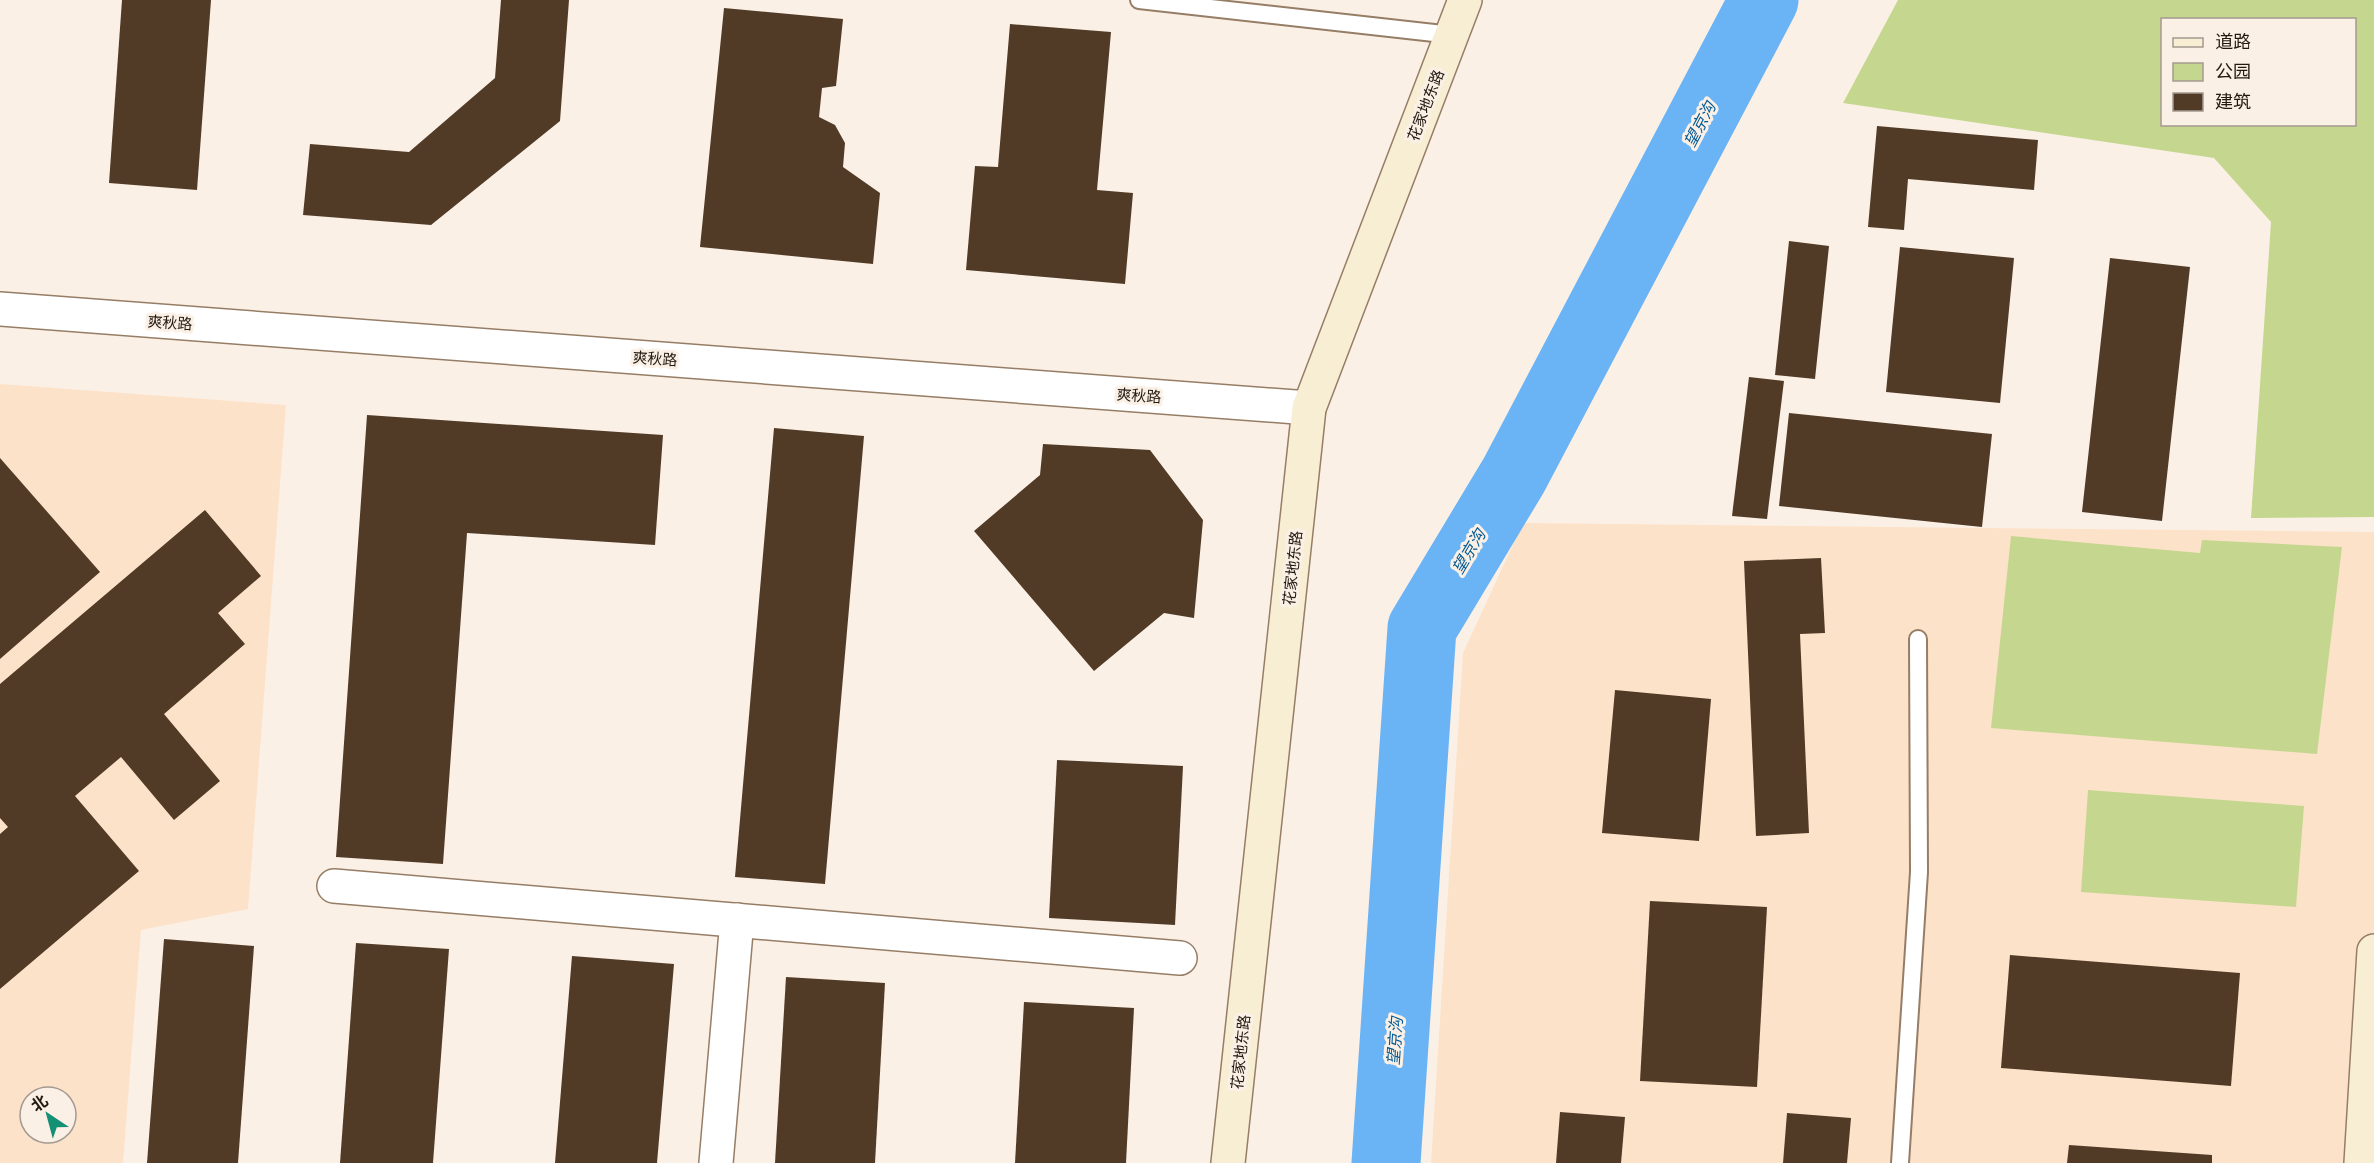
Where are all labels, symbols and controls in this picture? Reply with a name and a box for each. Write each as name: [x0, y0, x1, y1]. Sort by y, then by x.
legend: [2161, 18, 2356, 126]
text: 道路: [2215, 30, 2251, 52]
text: 公园: [2215, 60, 2251, 82]
street label: 花家地东路: [1403, 67, 1447, 143]
text: 建筑: [2215, 90, 2251, 112]
water label: 望京沟: [1679, 97, 1720, 150]
street label: 爽秋路: [147, 311, 193, 333]
street label: 爽秋路: [632, 347, 678, 369]
street label: 爽秋路: [1116, 384, 1162, 406]
water label: 望京沟: [1447, 524, 1490, 576]
street label: 花家地东路: [1279, 530, 1305, 606]
street label: 花家地东路: [1227, 1014, 1253, 1090]
water label: 望京沟: [1383, 1014, 1405, 1066]
north arrow: [18, 1085, 78, 1145]
text: 北: [27, 1090, 51, 1115]

